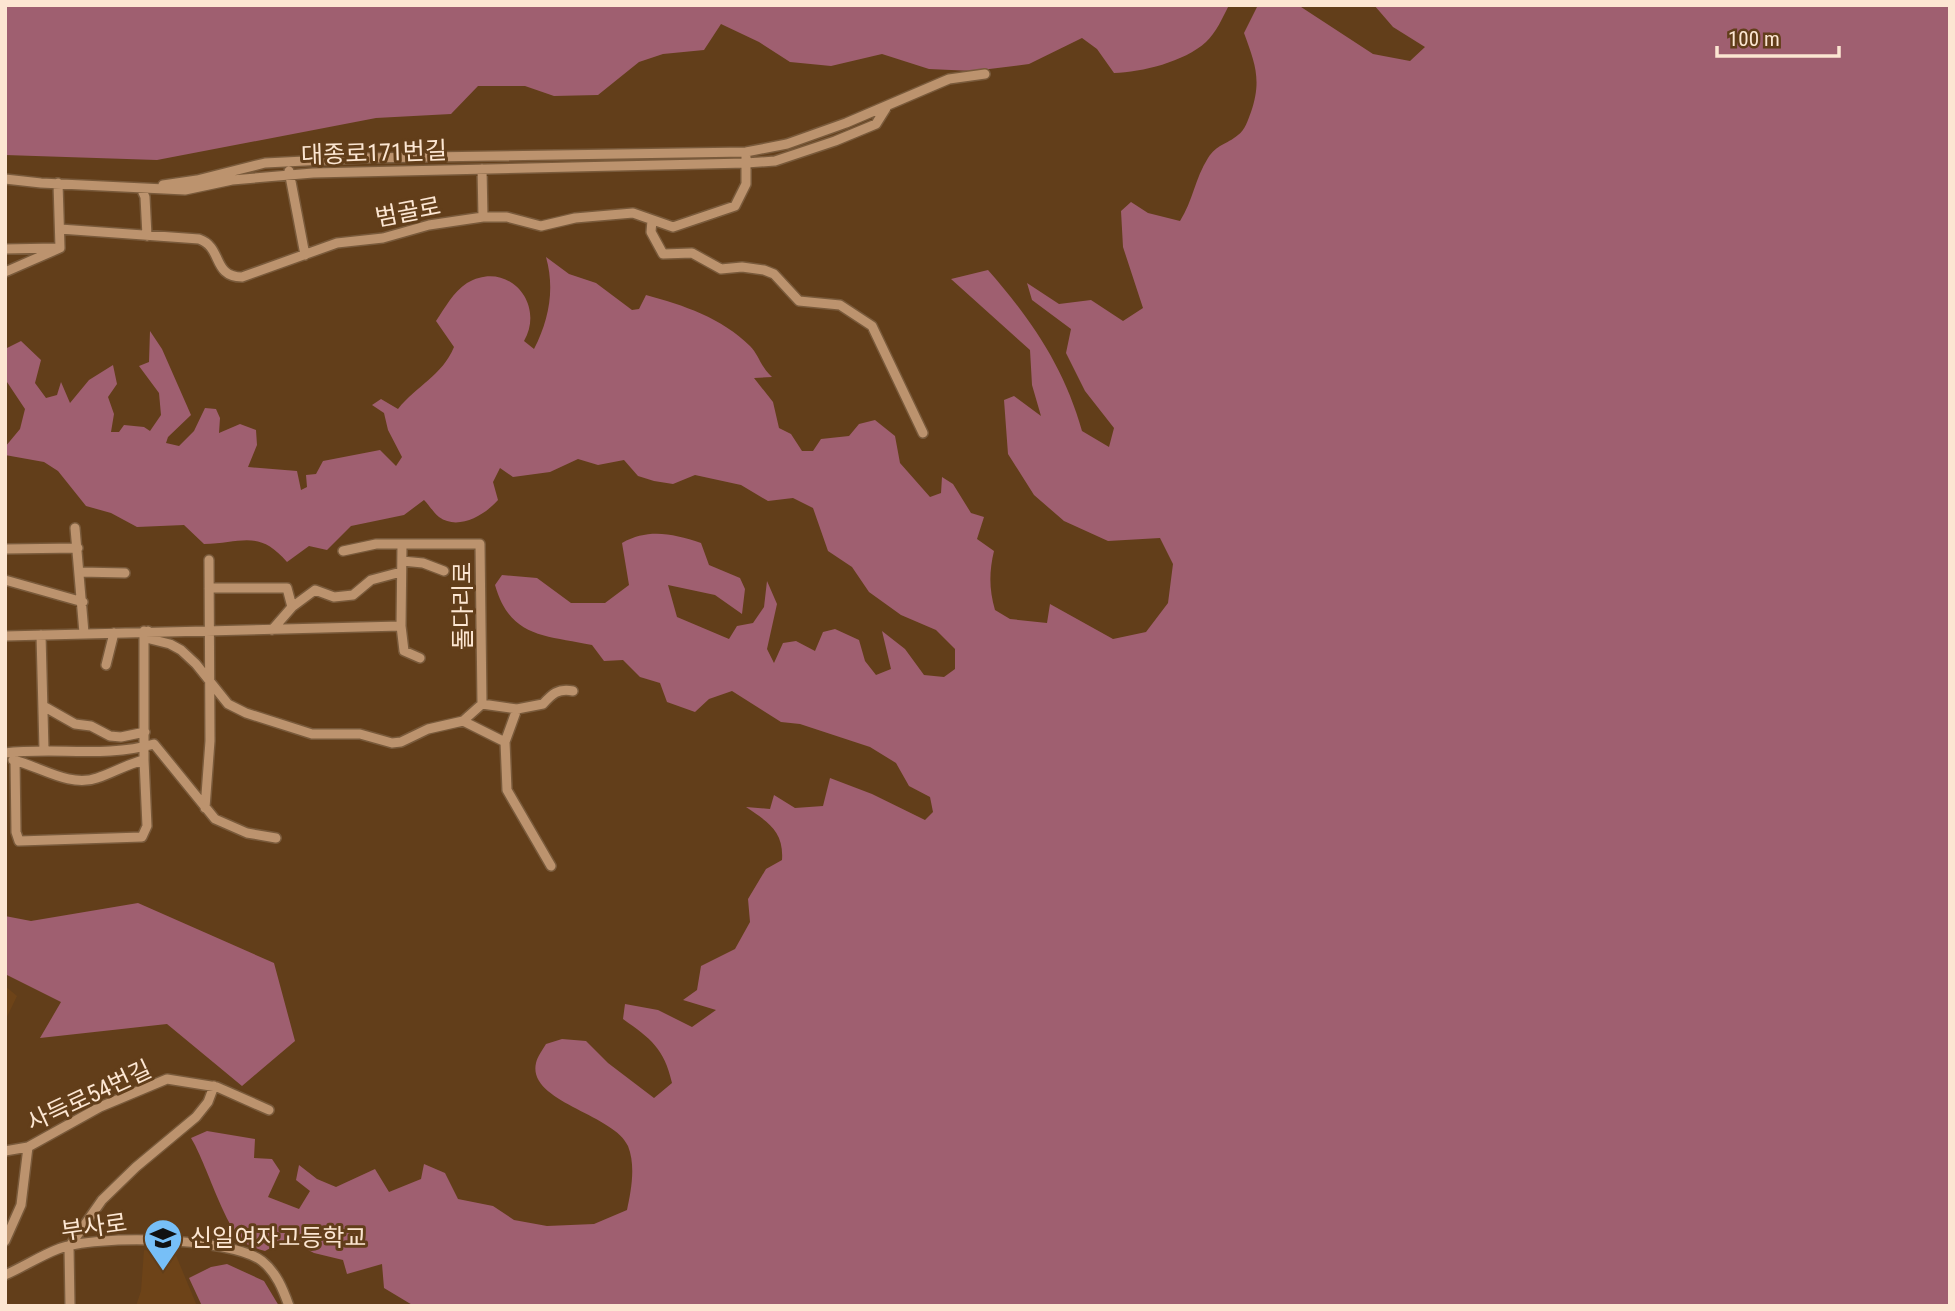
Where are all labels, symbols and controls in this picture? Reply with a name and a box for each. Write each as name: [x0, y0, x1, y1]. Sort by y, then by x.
scale bar: [1717, 14, 1840, 58]
text: 100 m: [1728, 27, 1780, 51]
street label: 대종로171번길: [301, 136, 447, 170]
street label: 범골로: [373, 192, 443, 232]
street label: 돌다리로: [449, 562, 477, 650]
street label: 사득로54번길: [22, 1055, 156, 1137]
street label: 부사로: [59, 1209, 129, 1245]
school or university icon: 신일여자고등학교: [142, 1217, 184, 1272]
place label: 신일여자고등학교: [190, 1224, 367, 1252]

